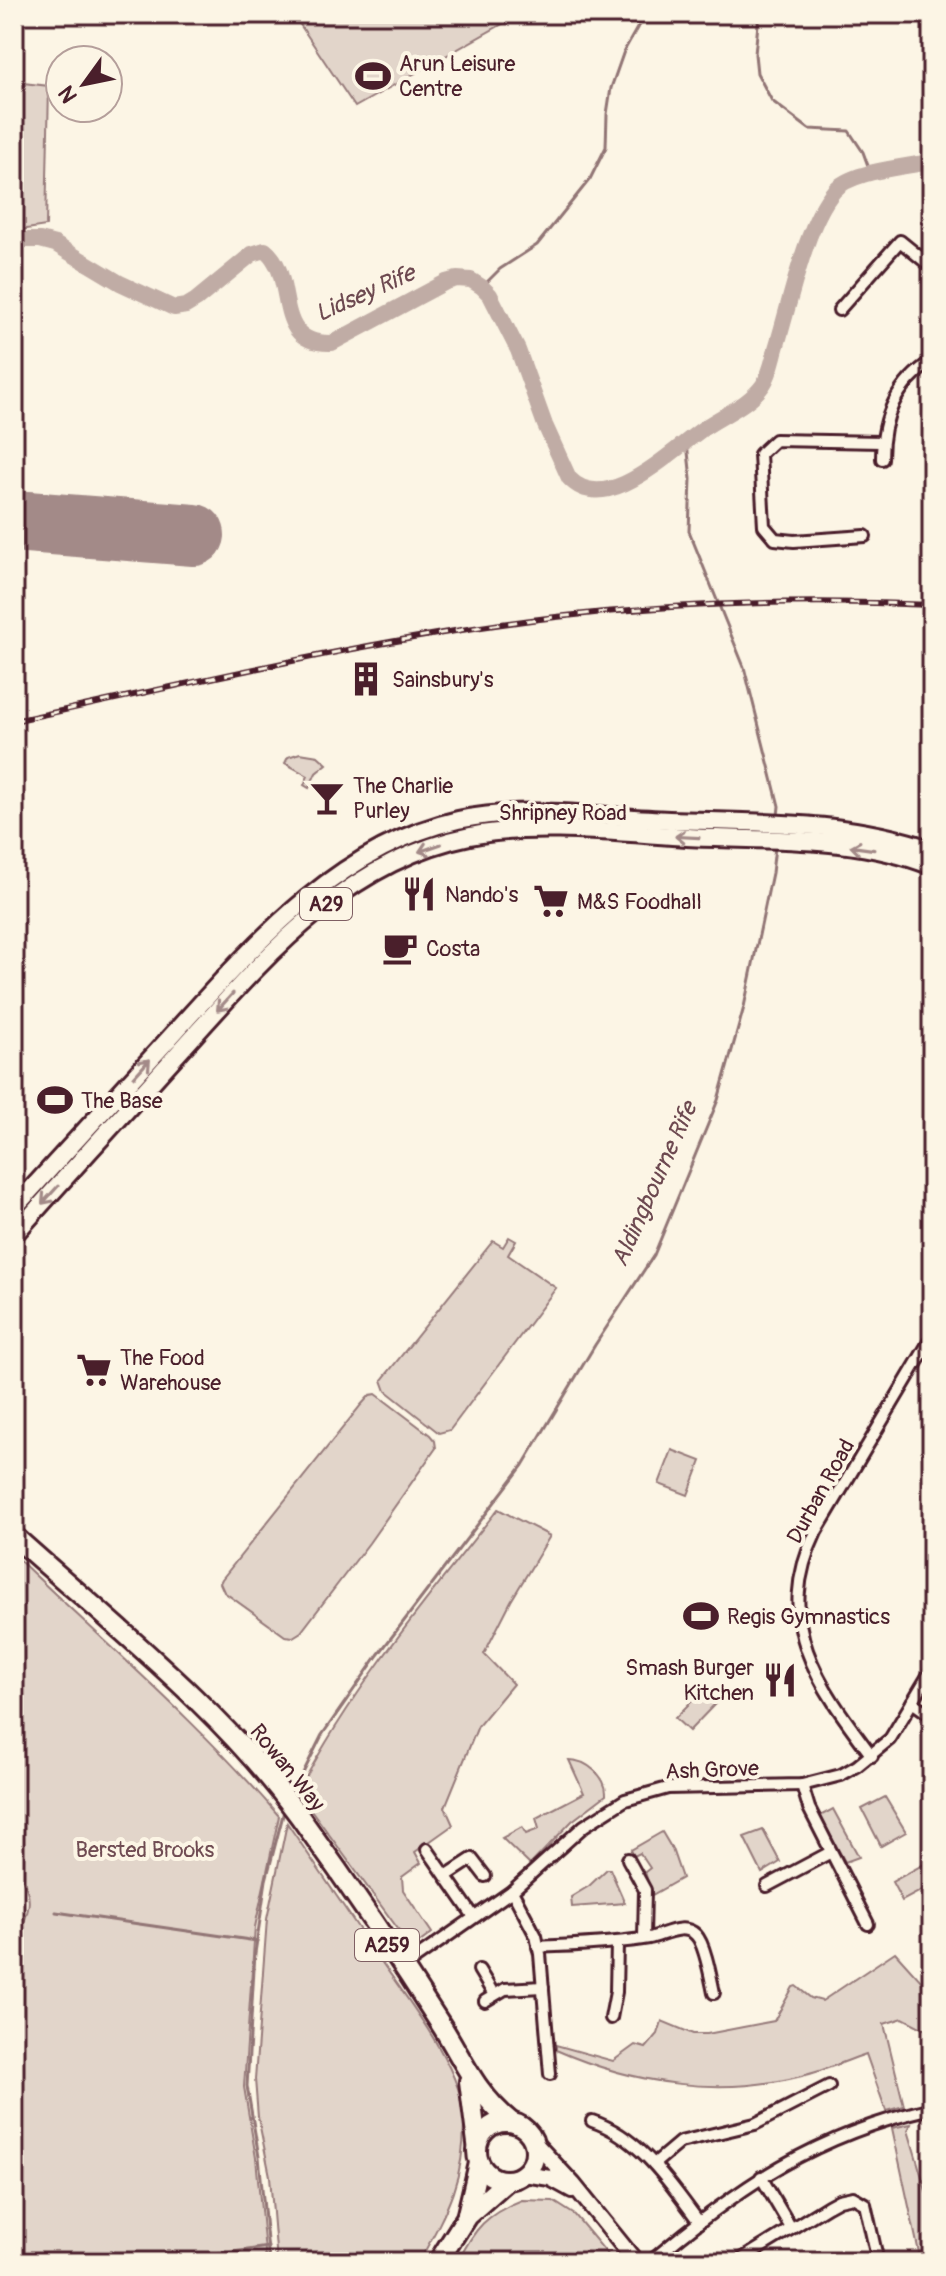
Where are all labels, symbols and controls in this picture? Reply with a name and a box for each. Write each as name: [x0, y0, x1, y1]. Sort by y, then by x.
north arrow: [44, 44, 124, 124]
place label: Arun Leisure Centre: [399, 50, 515, 103]
sports icon: Arun Leisure Centre: [354, 57, 392, 95]
text: N: [52, 80, 84, 108]
water label: Lidsey Rife: [311, 258, 421, 328]
building icon: Sainsbury's: [347, 660, 385, 698]
place label: Sainsbury's: [392, 666, 494, 694]
place label: The Charlie Purley: [353, 772, 453, 825]
bar icon: The Charlie Purley: [308, 779, 346, 817]
street label: Shripney Road: [499, 799, 627, 827]
one-way arrow: [674, 829, 701, 844]
one-way arrow: [850, 840, 876, 855]
one-way arrow: [417, 841, 442, 856]
restaurant icon: Nando's: [400, 875, 438, 913]
place label: Nando's: [445, 881, 518, 909]
supermarket icon: M&S Foodhall: [532, 882, 570, 920]
road number: A29: [300, 888, 352, 920]
place label: M&S Foodhall: [577, 888, 702, 916]
cafe icon: Costa: [381, 929, 419, 967]
place label: Costa: [426, 935, 480, 963]
one-way arrow: [216, 992, 234, 1012]
one-way arrow: [133, 1058, 152, 1078]
sports icon: The Base: [36, 1081, 74, 1119]
place label: The Base: [81, 1087, 163, 1115]
water label: Aldingbourne Rife: [605, 1095, 705, 1271]
one-way arrow: [40, 1185, 59, 1205]
place label: The Food Warehouse: [120, 1344, 221, 1397]
supermarket icon: The Food Warehouse: [75, 1351, 113, 1389]
street label: Durban Road: [781, 1434, 861, 1549]
sports icon: Regis Gymnastics: [682, 1597, 720, 1635]
place label: Regis Gymnastics: [727, 1603, 890, 1631]
place label: Smash Burger Kitchen: [625, 1654, 754, 1707]
restaurant icon: Smash Burger Kitchen: [761, 1661, 799, 1699]
street label: Rowan Way: [243, 1718, 331, 1817]
street label: Ash Grove: [665, 1754, 760, 1786]
park label: Bersted Brooks: [76, 1836, 215, 1864]
road number: A259: [355, 1929, 419, 1961]

